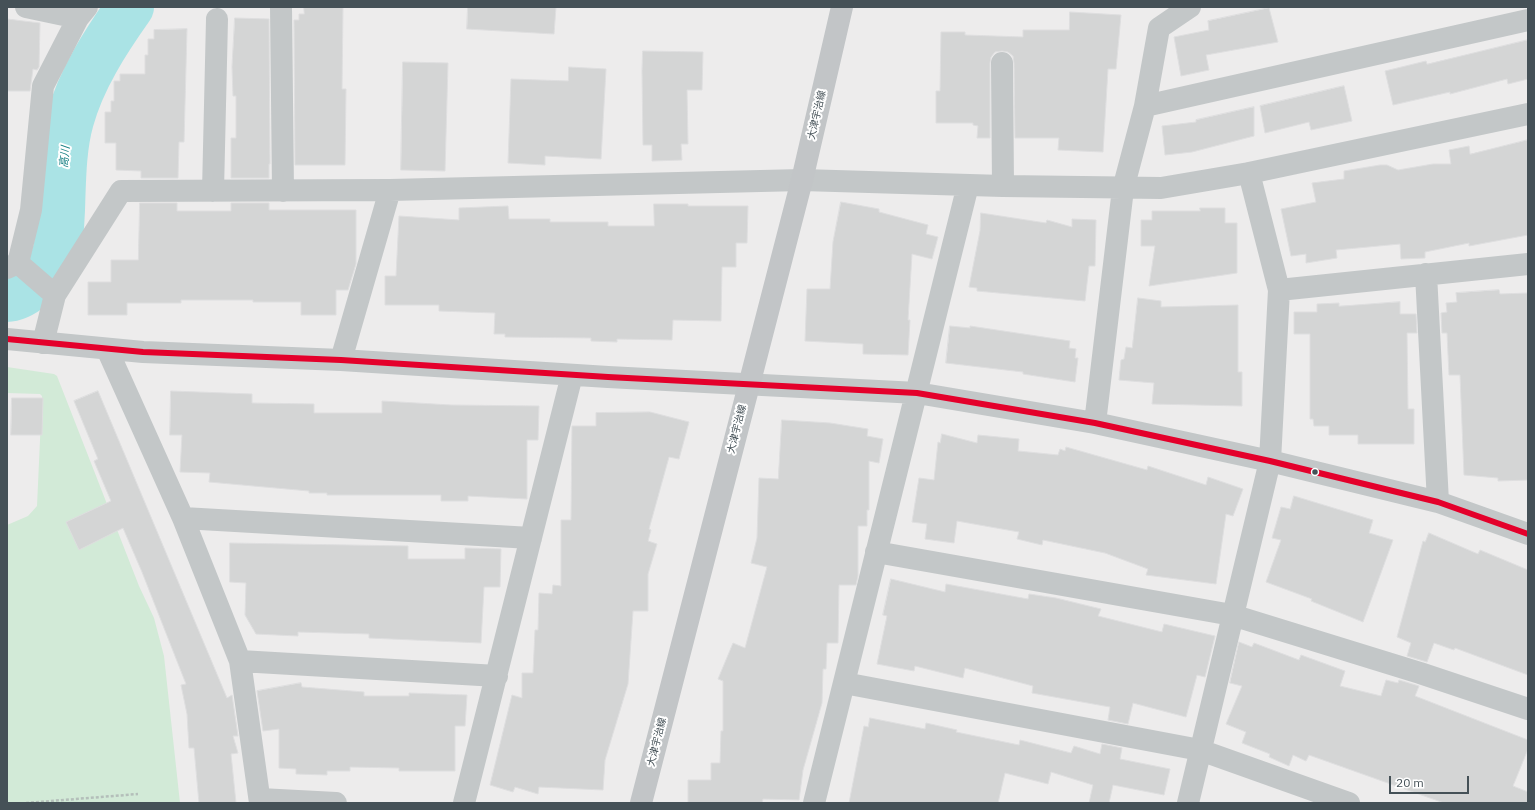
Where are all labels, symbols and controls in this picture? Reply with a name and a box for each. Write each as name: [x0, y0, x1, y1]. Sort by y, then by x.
street label: 大津宇治線: [806, 89, 828, 141]
water label: 高川: [57, 145, 73, 169]
street label: 大津宇治線: [725, 403, 749, 455]
unlabelled marker: [1310, 467, 1320, 477]
street label: 大津宇治線: [645, 716, 669, 768]
scale bar: [1391, 768, 1471, 794]
text: 20 m: [1396, 775, 1424, 790]

